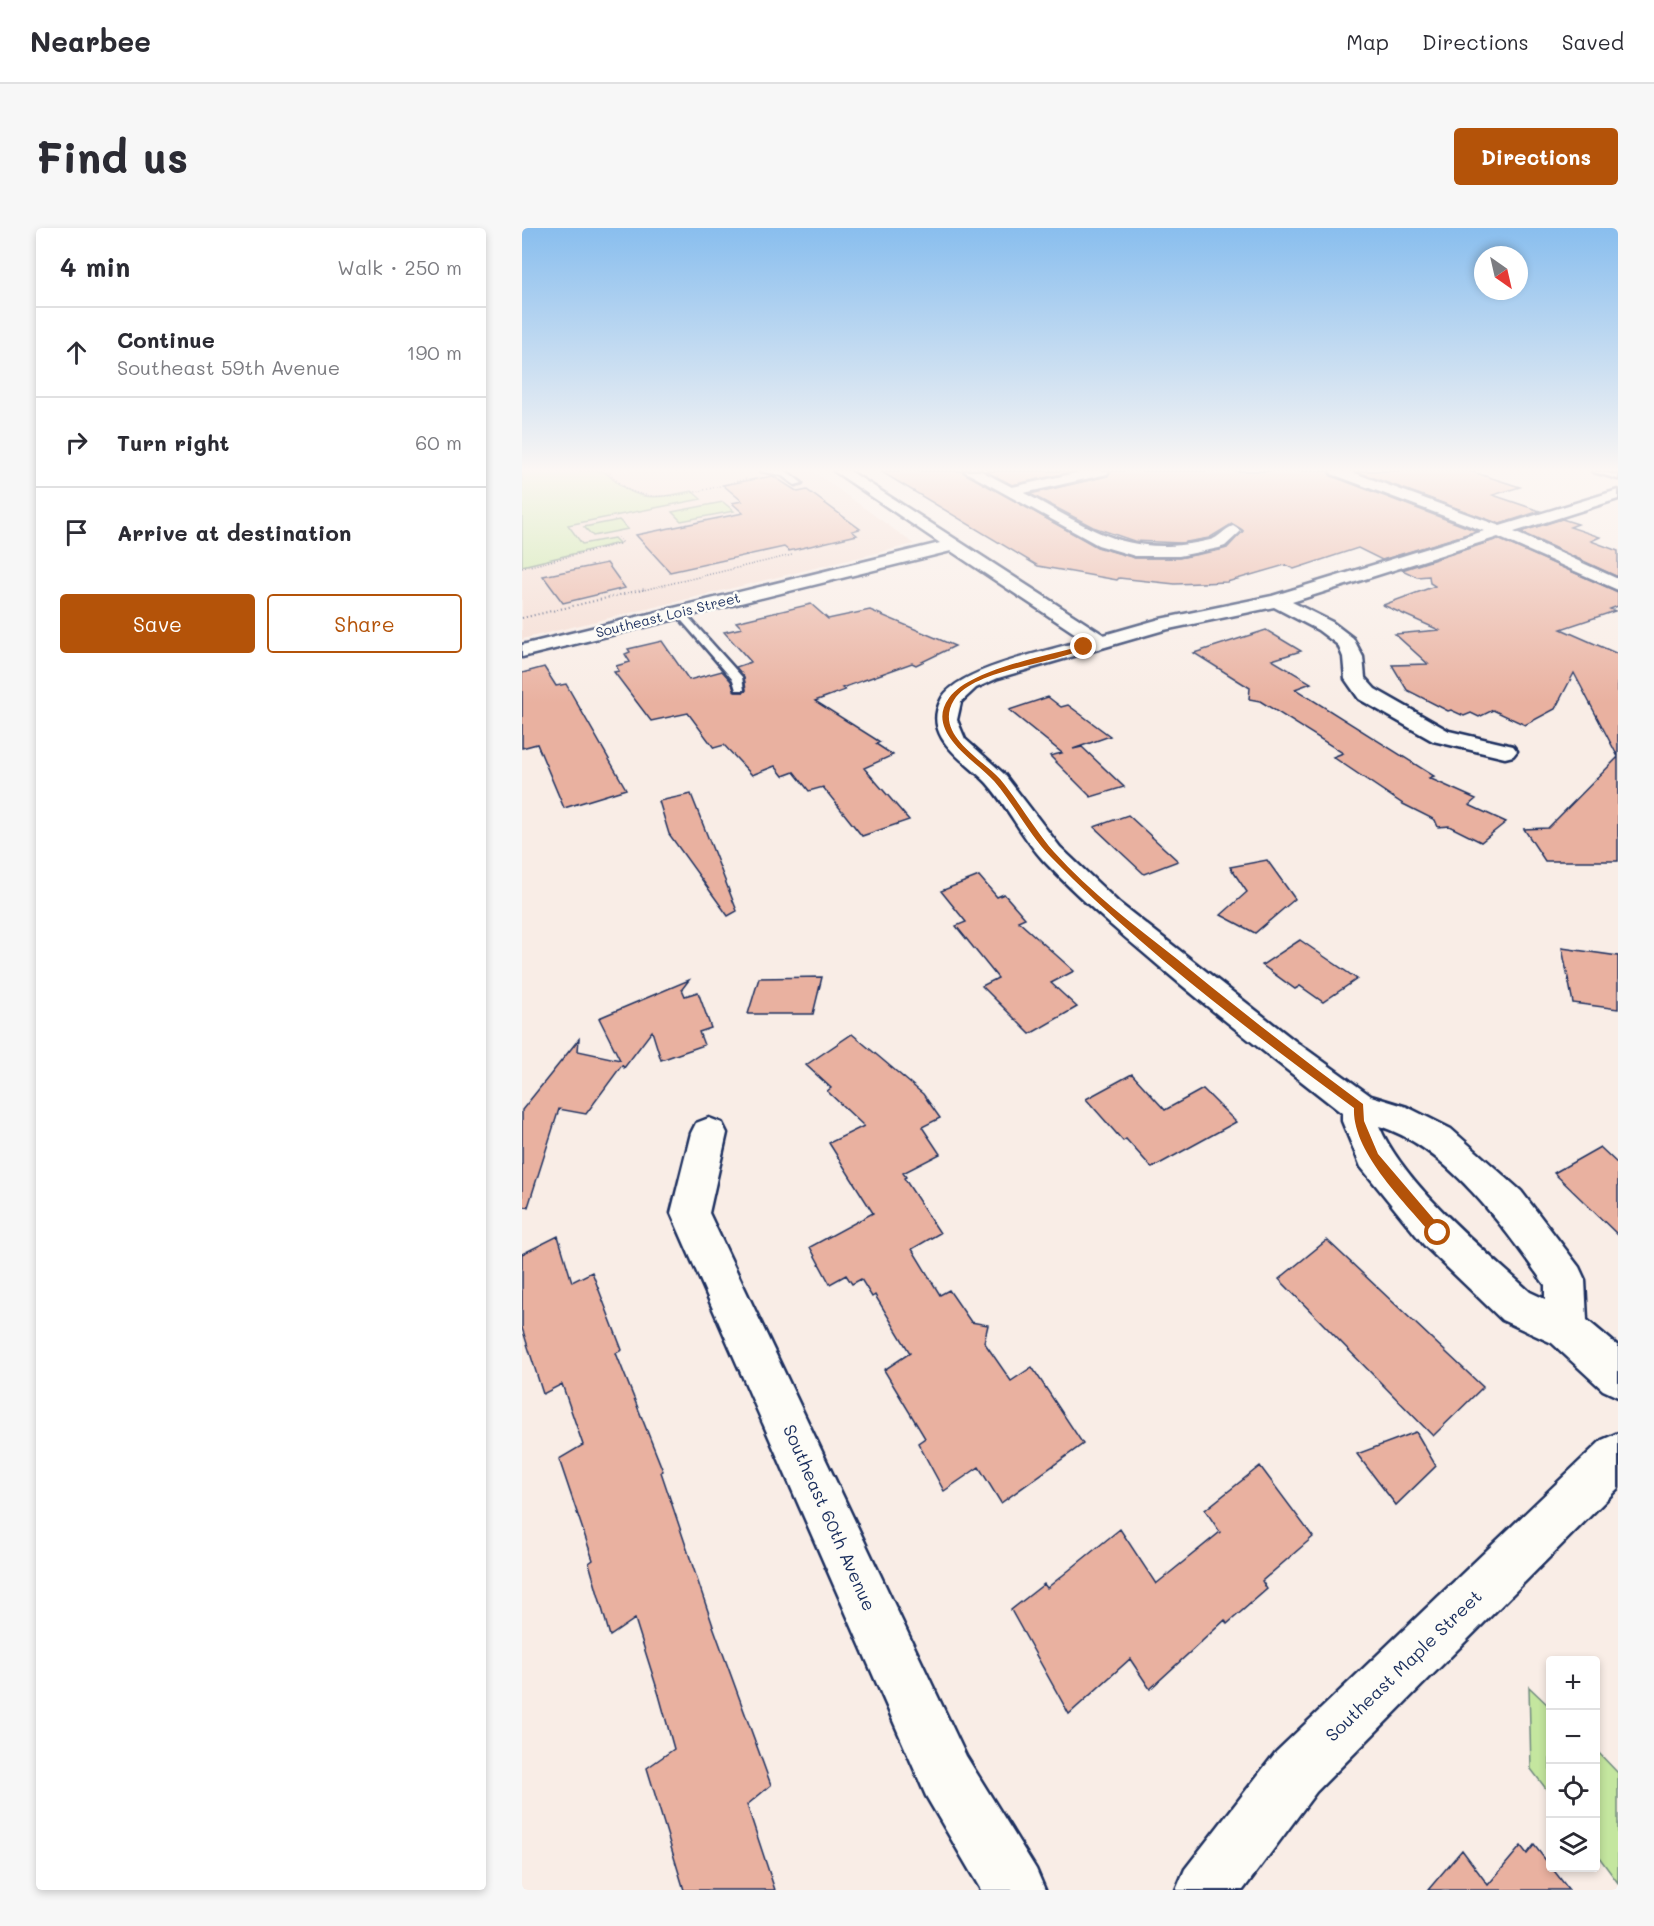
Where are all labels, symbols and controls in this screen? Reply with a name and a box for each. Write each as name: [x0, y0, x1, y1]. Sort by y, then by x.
text: Nearbee: [30, 23, 151, 59]
text: Map: [1346, 28, 1389, 55]
text: Directions: [1422, 28, 1529, 55]
text: Saved: [1562, 28, 1624, 55]
button: Directions: [1454, 128, 1618, 185]
text: Find us: [36, 129, 188, 184]
north arrow: [1474, 246, 1528, 300]
text: 4 min: [60, 250, 130, 284]
text: Walk · 250 m: [337, 254, 462, 280]
text: Continue: [117, 325, 215, 354]
icon: ahead: [60, 336, 93, 369]
text: 190 m: [407, 339, 462, 365]
text: Southeast 59th Avenue: [117, 354, 340, 380]
icon: right: [60, 426, 93, 459]
text: Turn right: [117, 428, 229, 457]
text: 60 m: [415, 429, 462, 455]
icon: arrive: [60, 516, 93, 549]
text: Arrive at destination: [117, 518, 352, 547]
street label: Southeast Lois Street: [594, 587, 742, 642]
button: Save: [60, 594, 255, 653]
button: Share: [267, 594, 462, 653]
route end: [1070, 633, 1096, 659]
route start: [1424, 1219, 1450, 1245]
street label: Southeast 60th Avenue: [778, 1421, 882, 1615]
street label: Southeast Maple Street: [1320, 1584, 1487, 1746]
map controls: [1546, 1656, 1600, 1872]
button: +: [1546, 1656, 1600, 1710]
button: −: [1546, 1710, 1600, 1764]
button: locate: [1546, 1764, 1600, 1818]
button: layers: [1546, 1818, 1600, 1872]

